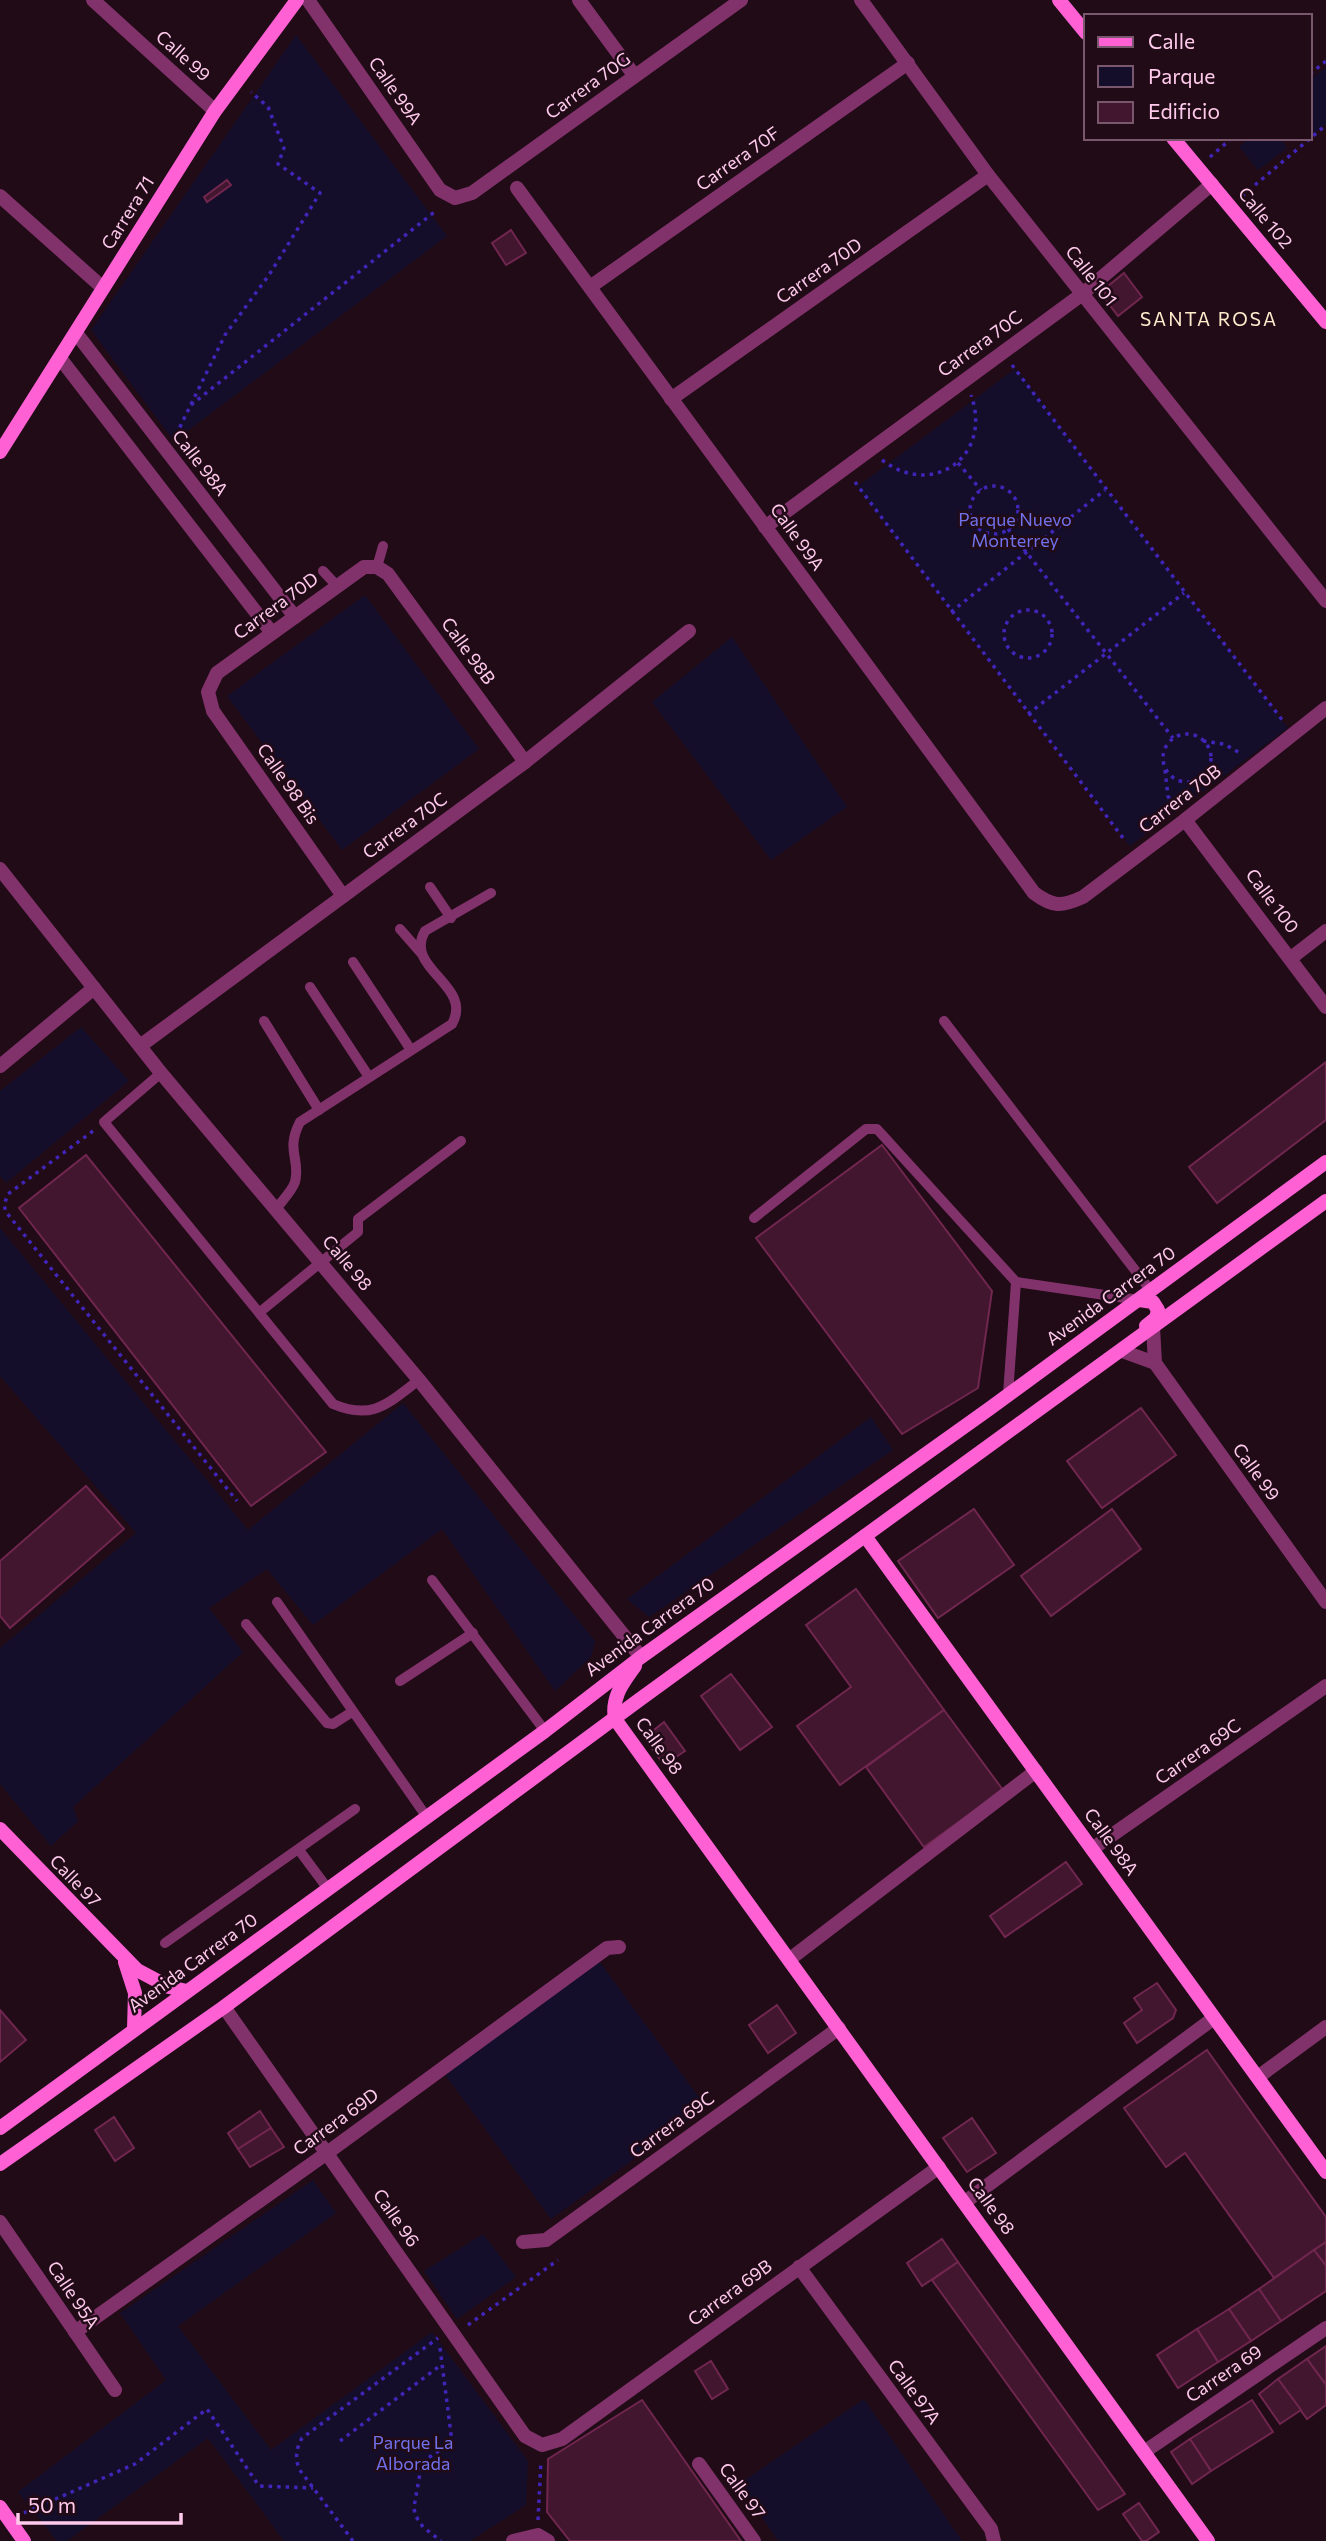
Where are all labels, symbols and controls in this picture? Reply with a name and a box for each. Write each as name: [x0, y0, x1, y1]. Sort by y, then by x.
legend: [1084, 14, 1312, 140]
street label: Calle 99: [152, 25, 215, 85]
text: Calle: [1148, 28, 1195, 53]
street label: Carrera 70G: [541, 47, 634, 123]
street label: Calle 99A: [365, 52, 427, 129]
text: Parque: [1148, 63, 1215, 88]
text: Edificio: [1148, 98, 1220, 123]
street label: Carrera 70F: [692, 121, 783, 195]
street label: Carrera 71: [96, 172, 158, 253]
street label: Calle 102: [1234, 182, 1298, 252]
street label: Carrera 70D: [771, 233, 866, 308]
street label: Calle 101: [1061, 241, 1122, 310]
street label: Carrera 70C: [933, 305, 1026, 381]
district label: SANTA ROSA: [1140, 307, 1278, 330]
street label: Calle 98A: [168, 425, 233, 500]
street label: Calle 99A: [766, 499, 830, 574]
park label: Parque Nuevo Monterrey: [958, 508, 1072, 551]
street label: Carrera 70D: [229, 567, 322, 643]
street label: Calle 98B: [437, 613, 500, 688]
street label: Calle 98 Bis: [253, 739, 325, 828]
street label: Carrera 70B: [1134, 759, 1225, 837]
street label: Carrera 70C: [358, 787, 451, 863]
street label: Calle 100: [1241, 864, 1304, 937]
street label: Calle 98: [318, 1230, 377, 1295]
street label: Avenida Carrera 70: [1041, 1241, 1179, 1350]
street label: Calle 99: [1229, 1438, 1285, 1504]
street label: Avenida Carrera 70: [580, 1572, 718, 1681]
street label: Calle 98: [632, 1712, 688, 1779]
street label: Carrera 69C: [1151, 1714, 1244, 1789]
street label: Calle 98A: [1080, 1804, 1144, 1879]
street label: Calle 97: [46, 1850, 106, 1911]
street label: Avenida Carrera 70: [123, 1908, 261, 2017]
street label: Carrera 69D: [288, 2083, 382, 2160]
street label: Carrera 69C: [625, 2086, 718, 2162]
street label: Calle 98: [964, 2172, 1020, 2239]
street label: Calle 96: [369, 2184, 425, 2251]
street label: Carrera 69B: [683, 2254, 776, 2330]
street label: Calle 95A: [43, 2256, 105, 2333]
street label: Carrera 69: [1181, 2340, 1266, 2407]
street label: Calle 97A: [884, 2355, 946, 2428]
park label: Parque La Alborada: [373, 2431, 453, 2474]
street label: Calle 97: [715, 2458, 771, 2523]
scale bar: [18, 2482, 180, 2526]
text: 50 m: [28, 2492, 76, 2517]

